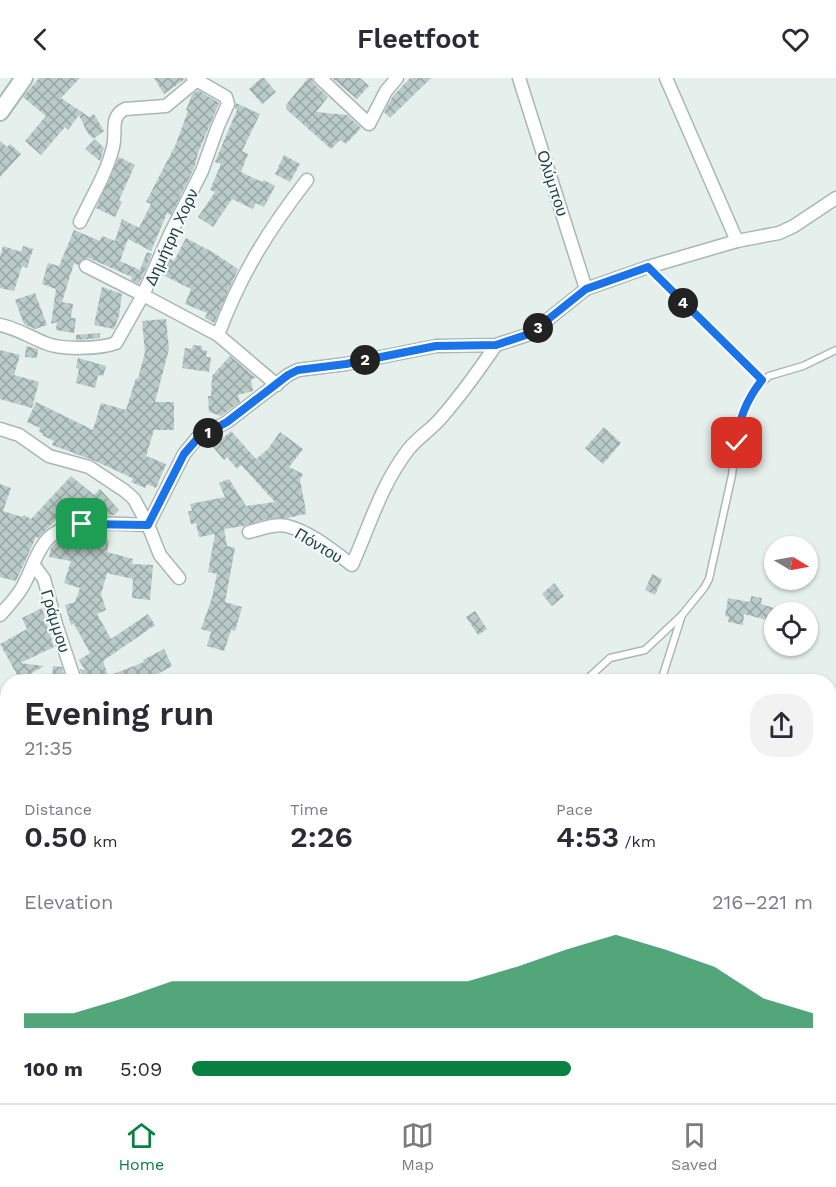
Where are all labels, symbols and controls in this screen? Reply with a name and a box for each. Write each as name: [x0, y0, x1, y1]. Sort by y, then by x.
icon: back: [24, 23, 57, 56]
text: Fleetfoot: [357, 23, 479, 55]
icon: heart: [779, 23, 812, 56]
street label: Ολύμπου: [533, 148, 572, 219]
street label: Δημήτρη Χορν: [141, 186, 202, 289]
pin: 4: [668, 288, 698, 318]
text: 4: [678, 293, 688, 312]
pin: 3: [523, 313, 553, 343]
text: 3: [533, 318, 543, 337]
pin: 2: [350, 345, 380, 375]
text: 2: [360, 350, 370, 369]
pin: [711, 417, 762, 468]
pin: 1: [193, 418, 223, 448]
text: 1: [205, 423, 211, 442]
icon: check: [720, 426, 753, 459]
pin: [56, 498, 107, 549]
icon: arrive: [65, 507, 98, 540]
street label: Πόντου: [291, 524, 346, 567]
north arrow: [764, 536, 818, 590]
map controls: [764, 536, 818, 656]
street label: Γράμμου: [37, 587, 74, 655]
button: locate: [764, 602, 818, 656]
text: Evening run: [24, 694, 214, 733]
button: share: [750, 694, 813, 757]
text: 21:35: [24, 736, 73, 760]
text: Distance: [24, 800, 92, 819]
text: Time: [290, 800, 328, 819]
text: Pace: [556, 800, 593, 819]
text: 0.50: [24, 819, 88, 854]
text: 2:26: [290, 819, 353, 854]
text: 4:53: [556, 819, 619, 854]
text: km: [88, 832, 117, 851]
text: /km: [619, 832, 656, 851]
text: Elevation: [24, 890, 113, 914]
text: 216–221 m: [712, 890, 813, 914]
text: 100 m: [24, 1057, 83, 1081]
text: 5:09: [120, 1057, 162, 1081]
tab: Home: [118, 1119, 164, 1174]
tab: Map: [401, 1119, 434, 1174]
tab: Saved: [671, 1119, 718, 1174]

